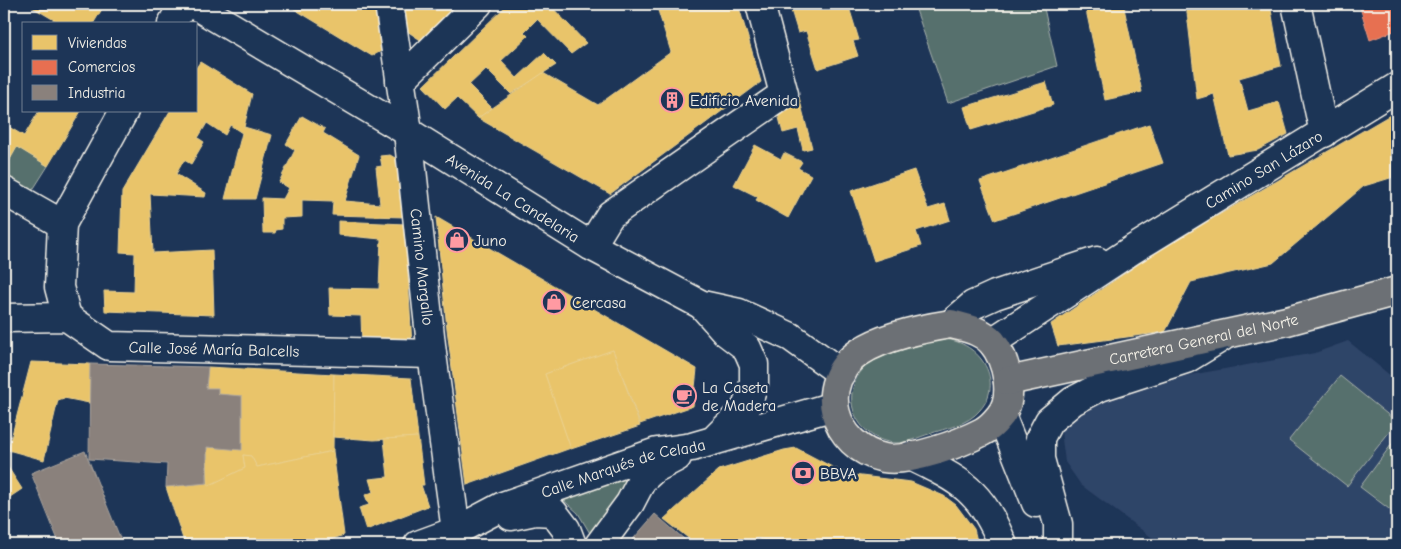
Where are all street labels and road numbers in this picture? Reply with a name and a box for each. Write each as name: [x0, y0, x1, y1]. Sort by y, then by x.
street label: Camino San Lázaro: [1202, 127, 1326, 213]
street label: Avenida La Candelaria: [443, 150, 582, 246]
street label: Camino Margallo: [406, 208, 437, 326]
street label: Carretera General del Norte: [1108, 310, 1300, 369]
street label: Calle José María Balcells: [128, 338, 300, 361]
street label: Calle Marqués de Celada: [539, 436, 708, 502]

